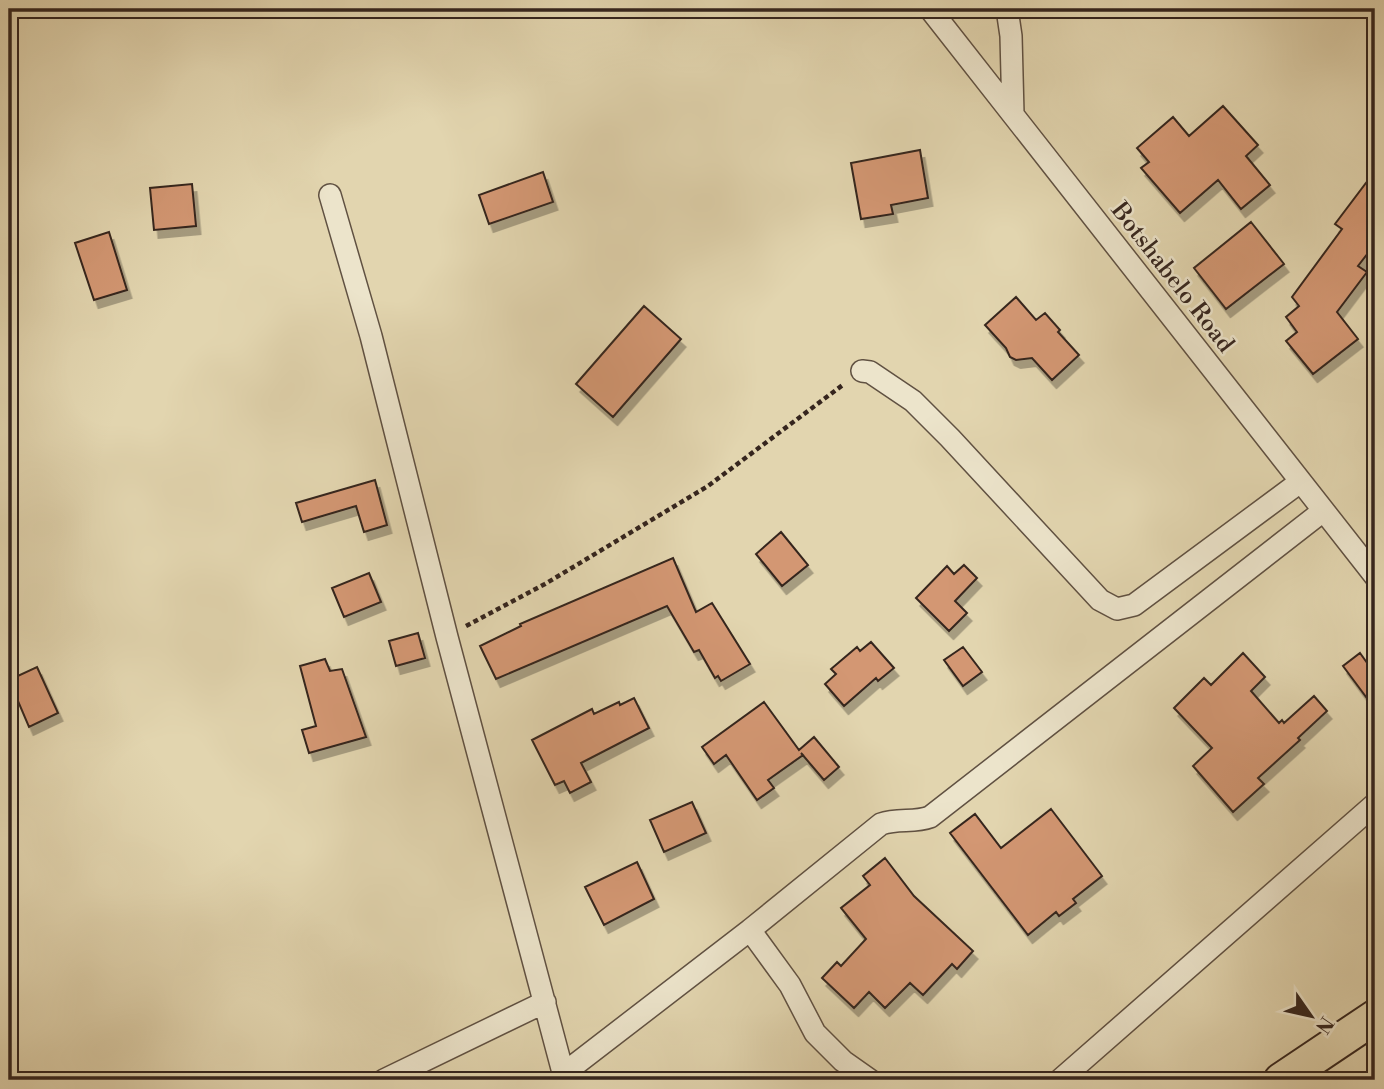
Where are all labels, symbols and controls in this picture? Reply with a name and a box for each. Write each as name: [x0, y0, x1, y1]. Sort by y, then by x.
street label: Botshabelo Road: [1104, 196, 1240, 359]
north arrow: [1276, 981, 1346, 1050]
text: N: [1310, 1012, 1338, 1038]

